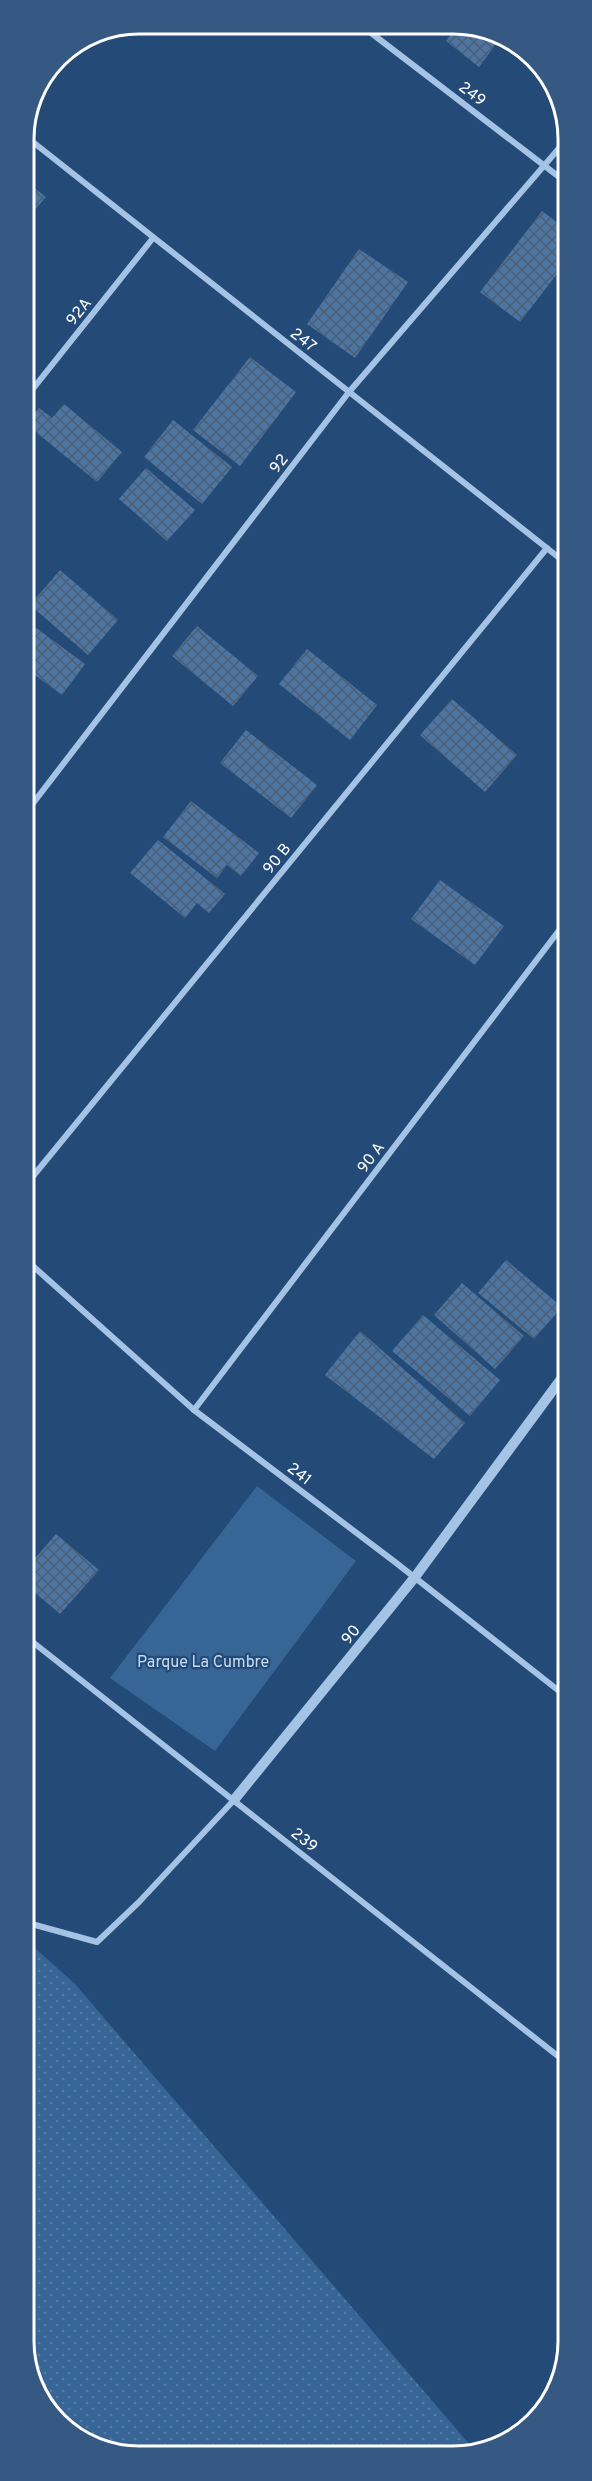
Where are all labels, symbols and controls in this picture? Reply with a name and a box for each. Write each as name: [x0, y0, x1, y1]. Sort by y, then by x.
street label: 249: [454, 78, 489, 111]
street label: 92A: [62, 294, 97, 330]
street label: 247: [286, 324, 320, 357]
street label: 92: [266, 450, 293, 478]
street label: 90 B: [259, 840, 296, 879]
street label: 90 A: [353, 1139, 390, 1178]
street label: 241: [283, 1459, 315, 1490]
street label: 90: [338, 1621, 366, 1649]
park label: Parque La Cumbre: [137, 1653, 269, 1673]
street label: 239: [286, 1824, 321, 1857]

